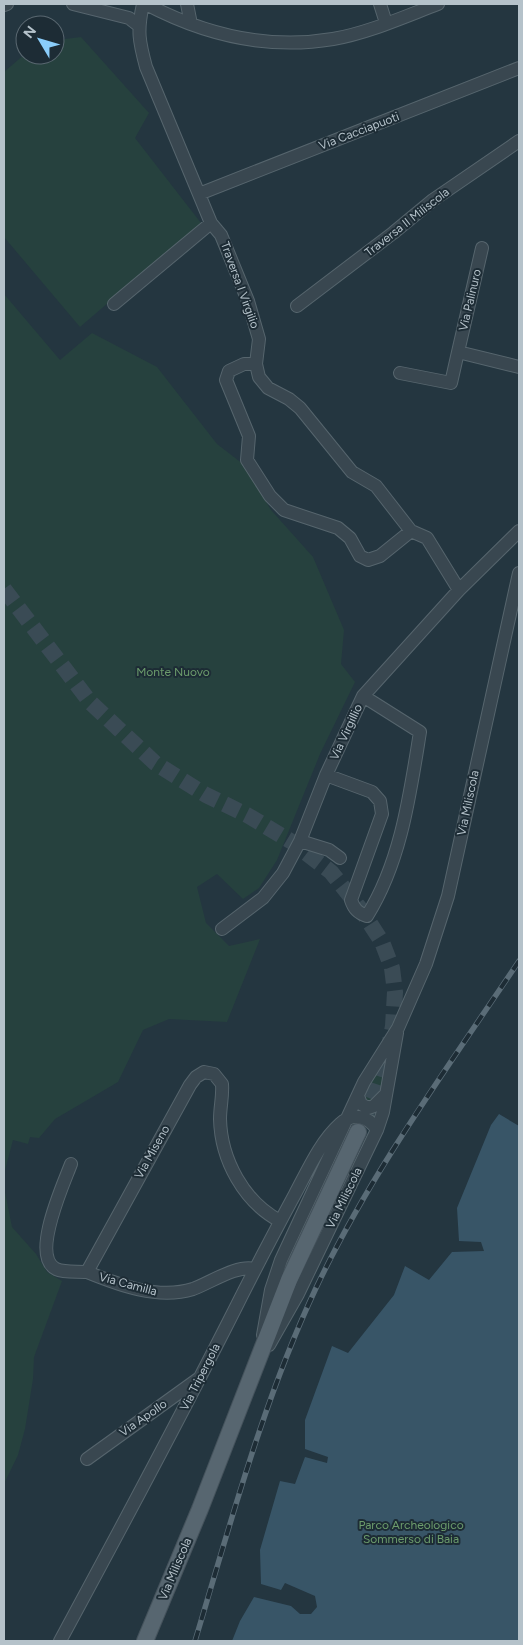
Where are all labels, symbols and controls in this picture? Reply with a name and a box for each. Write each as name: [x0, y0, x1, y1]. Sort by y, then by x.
north arrow: [15, 15, 65, 65]
text: N: [20, 23, 40, 42]
street label: Via Cacciapuoti: [317, 109, 401, 153]
street label: Traversa II Miliscola: [362, 185, 452, 259]
street label: Traversa I Virgilio: [218, 240, 262, 330]
street label: Via Palinuro: [456, 268, 484, 332]
park label: Monte Nuovo: [136, 665, 210, 679]
street label: Via Virgillio: [327, 702, 365, 762]
street label: Via Miliscola: [454, 769, 482, 837]
street label: Via Miseno: [132, 1123, 172, 1181]
street label: Via Miliscola: [323, 1165, 365, 1231]
street label: Via Camilla: [98, 1270, 158, 1298]
street label: Via Tripergola: [177, 1341, 223, 1413]
street label: Via Apollo: [117, 1397, 169, 1439]
park label: Parco Archeologico Sommerso di Baia: [358, 1518, 464, 1546]
street label: Via Miliscola: [156, 1536, 194, 1602]

